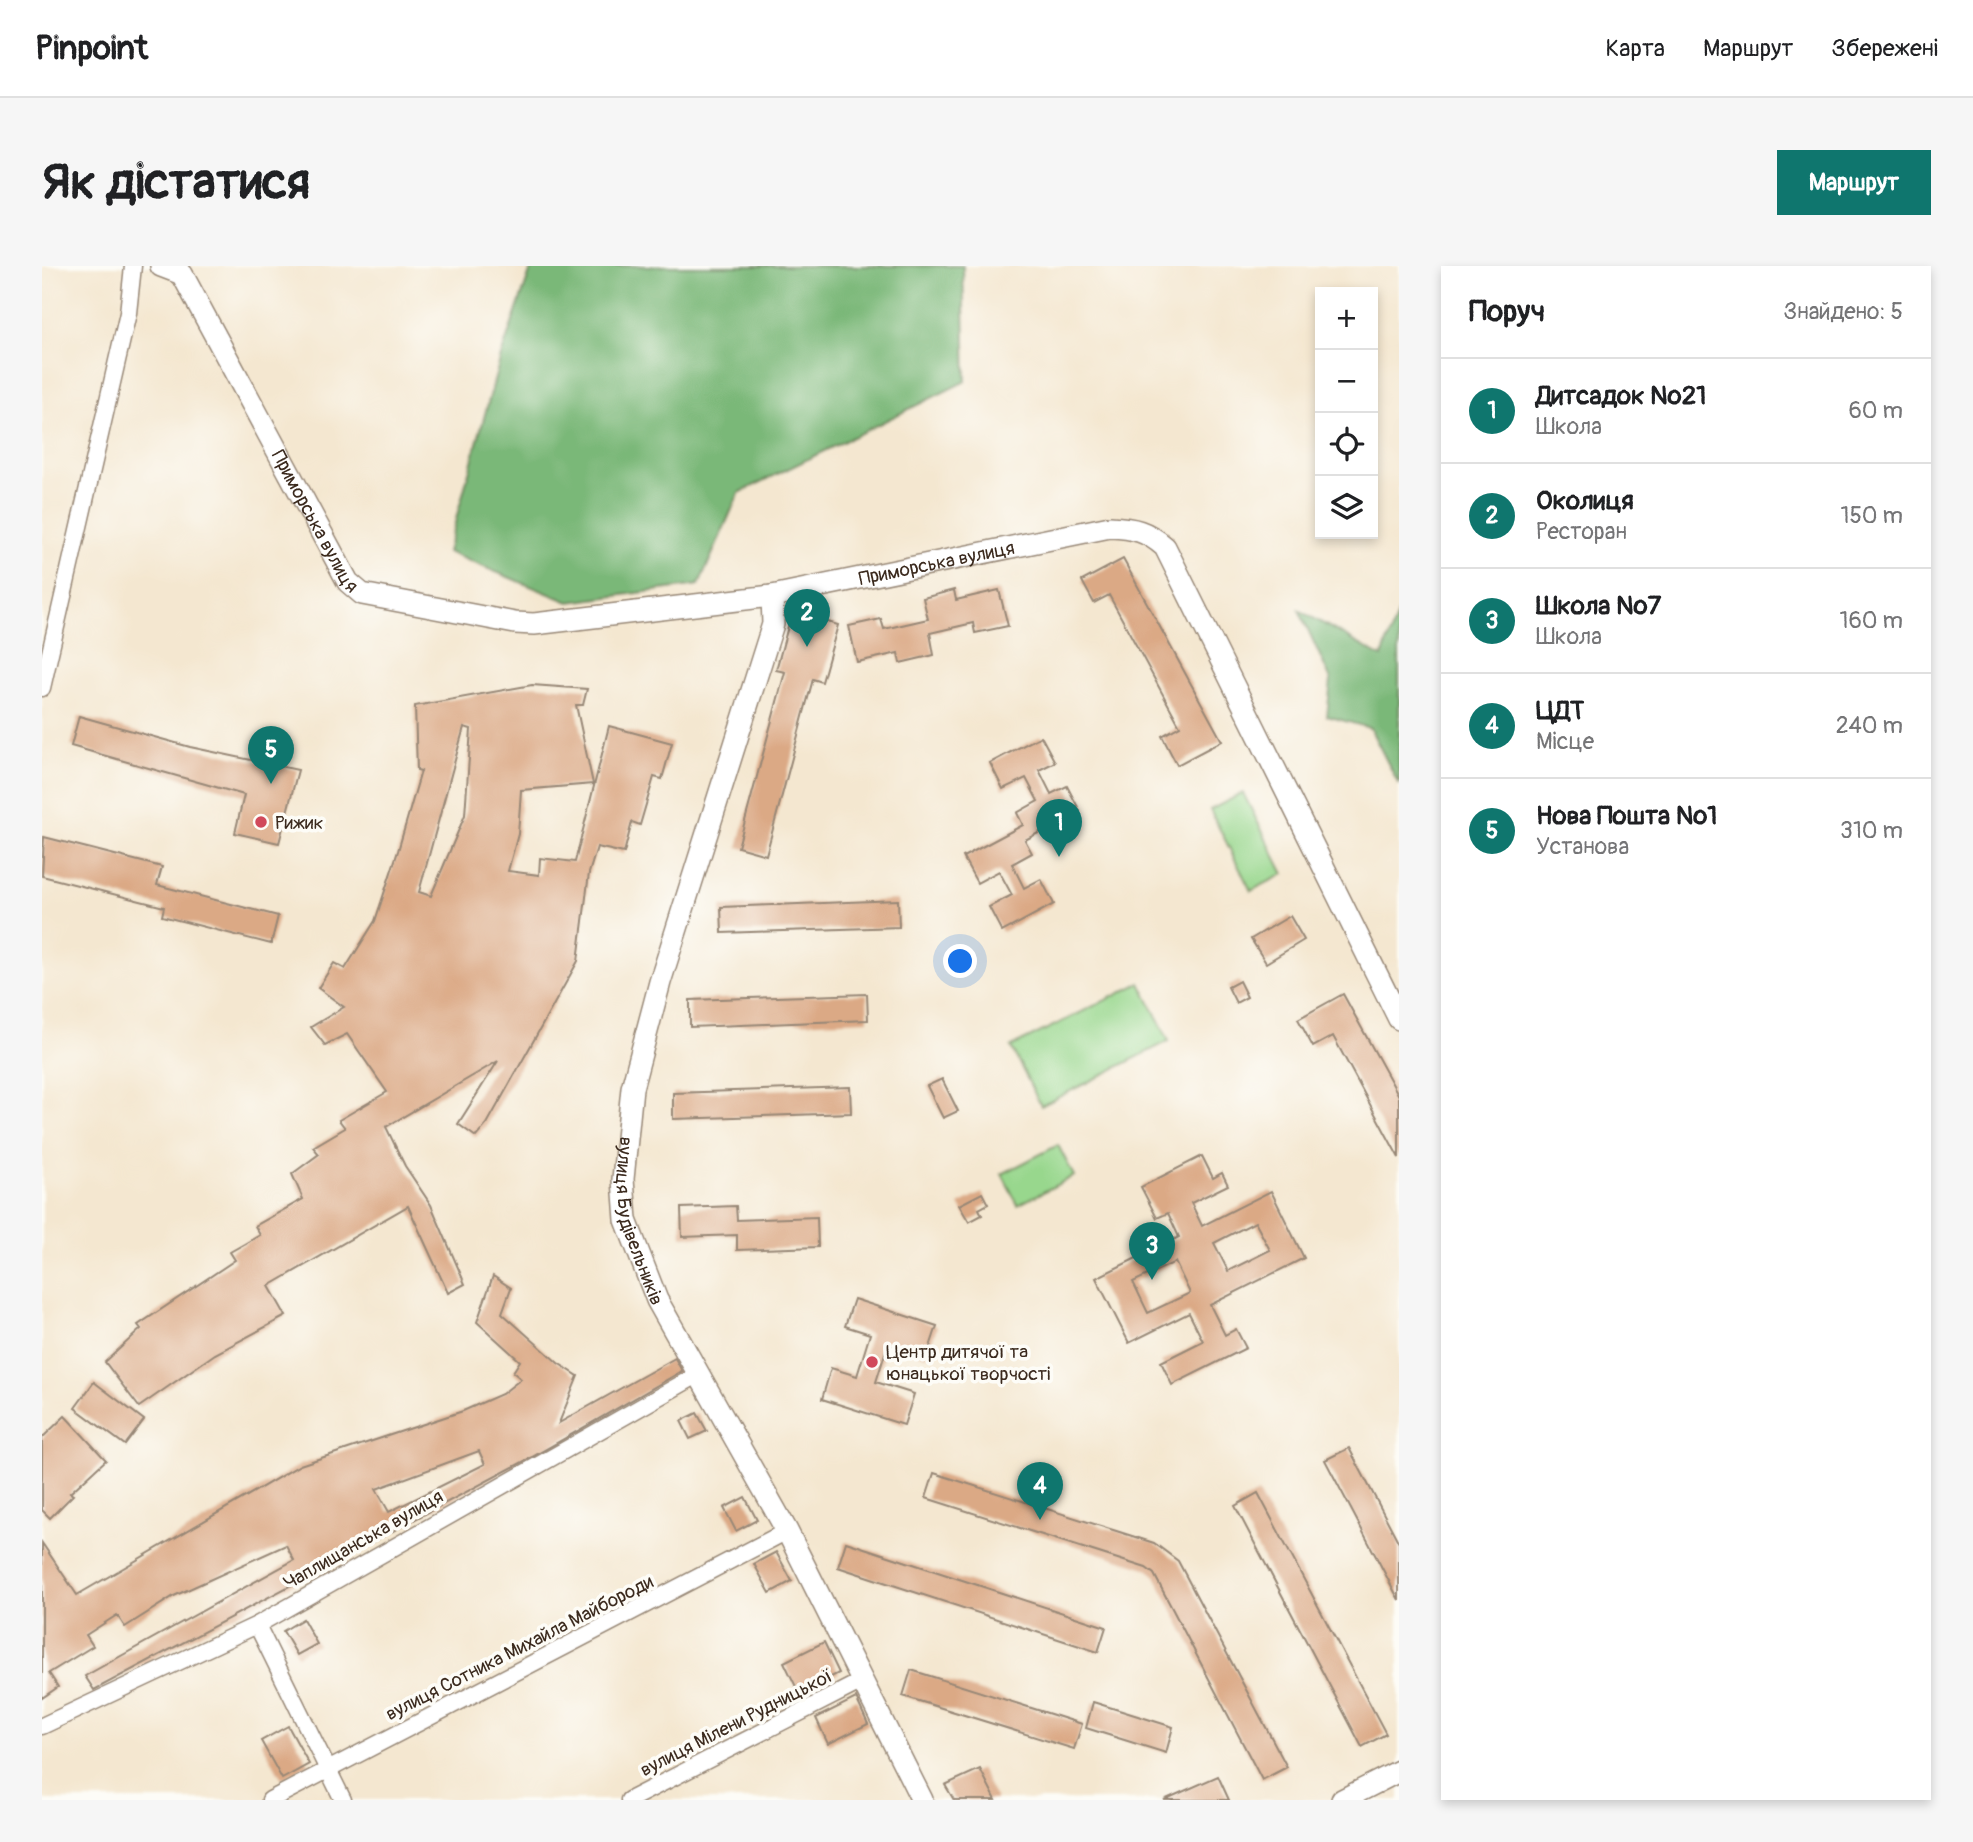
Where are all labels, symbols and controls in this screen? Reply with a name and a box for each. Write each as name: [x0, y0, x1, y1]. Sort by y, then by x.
text: Pinpoint: [35, 28, 148, 69]
text: Карта: [1606, 34, 1665, 63]
text: Маршрут: [1703, 34, 1793, 63]
text: Збережені: [1831, 34, 1938, 63]
button: Маршрут: [1777, 150, 1931, 215]
text: Як дістатися: [42, 152, 310, 213]
map controls: [1315, 287, 1378, 539]
button: +: [1315, 287, 1378, 350]
text: Поруч: [1469, 293, 1545, 330]
text: Знайдено: 5: [1783, 297, 1903, 326]
button: −: [1315, 350, 1378, 413]
text: Дитсадок №21: [1536, 380, 1706, 412]
text: 1: [1488, 396, 1497, 425]
text: 60 m: [1848, 396, 1903, 425]
text: Школа: [1536, 412, 1602, 441]
button: locate: [1315, 413, 1378, 476]
street label: Приморська вулиця: [266, 446, 363, 598]
button: layers: [1315, 476, 1378, 539]
text: Околиця: [1536, 485, 1634, 517]
text: 2: [1486, 501, 1498, 530]
text: 150 m: [1840, 501, 1903, 530]
text: Ресторан: [1536, 517, 1627, 546]
street label: Приморська вулиця: [857, 536, 1017, 591]
pin: 2: [784, 589, 830, 647]
text: Школа №7: [1536, 590, 1661, 622]
text: 3: [1486, 606, 1498, 635]
text: 160 m: [1839, 606, 1903, 635]
text: Школа: [1536, 622, 1602, 651]
text: ЦДТ: [1536, 695, 1585, 727]
text: 4: [1485, 711, 1499, 740]
text: 240 m: [1836, 711, 1903, 740]
pin: 5: [248, 726, 294, 784]
text: Місце: [1536, 727, 1594, 756]
pin: 1: [1036, 799, 1082, 857]
text: Нова Пошта №1: [1536, 800, 1717, 832]
place label: Рижик: [275, 811, 324, 835]
marker: Рижик: [253, 814, 269, 830]
text: 5: [1486, 816, 1498, 845]
text: 310 m: [1840, 816, 1903, 845]
text: Установа: [1536, 832, 1629, 861]
your location: [943, 944, 977, 978]
street label: вулиця Будівельників: [609, 1136, 669, 1309]
pin: 3: [1129, 1222, 1175, 1280]
place label: Центр дитячої та юнацької творчості: [886, 1340, 1050, 1386]
marker: Центр дитячої та юнацької творчості: [864, 1354, 880, 1370]
pin: 4: [1017, 1462, 1063, 1520]
street label: Чаплищанська вулиця: [280, 1484, 447, 1595]
street label: вулиця Сотника Михайла Майбороди: [382, 1569, 658, 1726]
street label: вулиця Мілени Рудницької: [636, 1664, 837, 1782]

